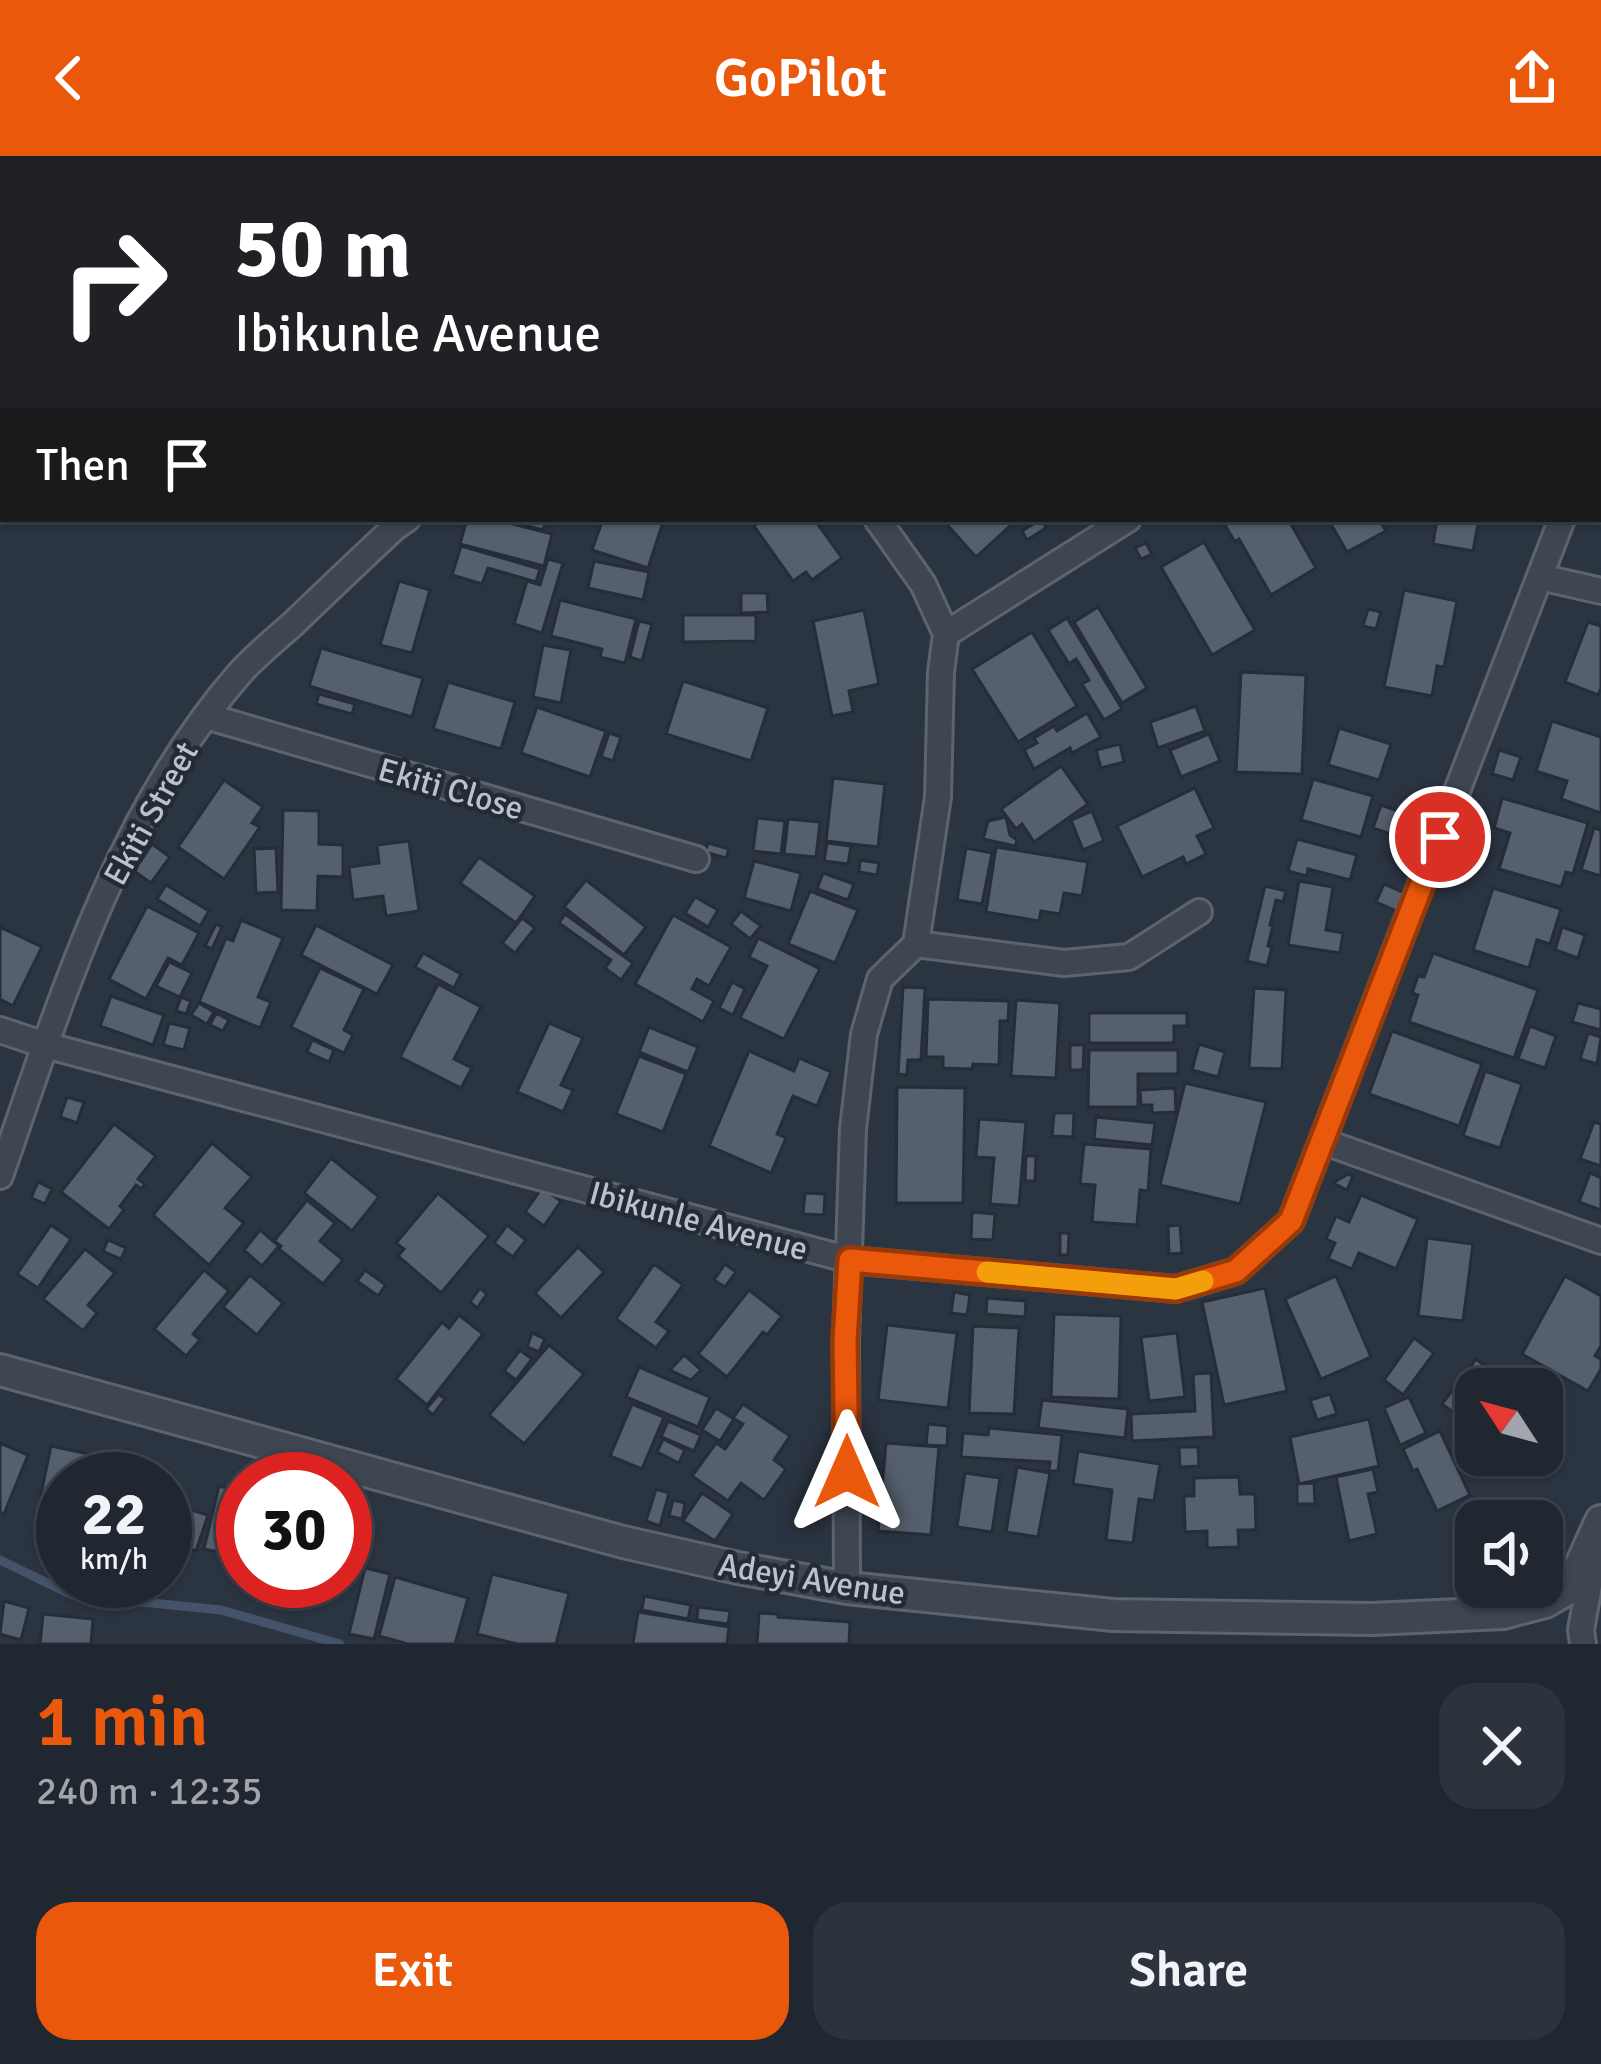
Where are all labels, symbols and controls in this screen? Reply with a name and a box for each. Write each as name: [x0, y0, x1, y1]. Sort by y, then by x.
icon: back: [36, 45, 102, 111]
text: GoPilot: [714, 45, 887, 112]
icon: share: [1499, 45, 1565, 111]
text: 50 m: [234, 197, 411, 301]
icon: right: [36, 204, 192, 360]
text: Ibikunle Avenue: [234, 300, 601, 367]
icon: arrive: [154, 432, 220, 498]
text: Then: [36, 438, 130, 493]
street label: Ekiti Street: [95, 735, 207, 893]
street label: Ekiti Close: [373, 749, 528, 830]
pin: [1389, 786, 1491, 888]
icon: arrive: [1407, 804, 1473, 870]
street label: Ibikunle Avenue: [585, 1173, 812, 1270]
north arrow: [1455, 1368, 1563, 1476]
map controls: [1455, 1368, 1563, 1608]
position arrow: [784, 1409, 910, 1535]
speed limit sign: 30: [216, 1452, 372, 1608]
text: 22: [82, 1478, 146, 1552]
button: sound: [1455, 1500, 1563, 1608]
text: km/h: [80, 1541, 148, 1578]
street label: Adeyi Avenue: [715, 1544, 908, 1614]
text: 1 min: [36, 1677, 208, 1766]
button: close: [1439, 1683, 1565, 1809]
text: 240 m · 12:35: [36, 1767, 263, 1815]
button: Exit: [36, 1902, 789, 2040]
button: Share: [813, 1902, 1565, 2040]

